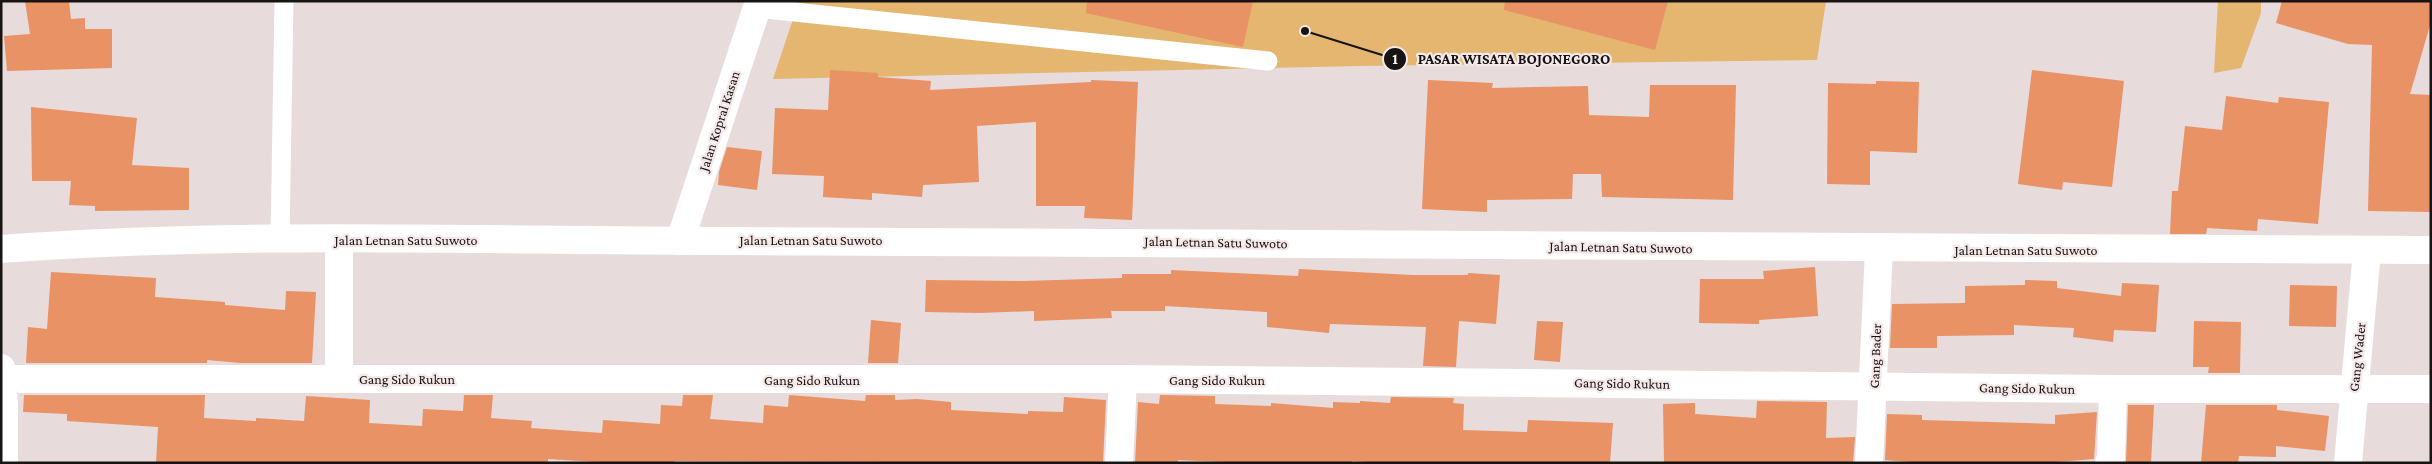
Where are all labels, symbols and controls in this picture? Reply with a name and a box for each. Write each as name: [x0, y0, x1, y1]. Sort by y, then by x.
callout: PASAR WISATA BOJONEGORO: [1383, 44, 1620, 74]
text: 1: [1392, 51, 1398, 67]
text: PASAR WISATA BOJONEGORO: [1418, 51, 1610, 67]
street label: Jalan Kopral Kasan: [695, 68, 743, 175]
street label: Jalan Letnan Satu Suwoto: [332, 232, 478, 248]
street label: Jalan Letnan Satu Suwoto: [737, 232, 883, 248]
street label: Jalan Letnan Satu Suwoto: [1142, 233, 1288, 251]
street label: Jalan Letnan Satu Suwoto: [1547, 238, 1693, 256]
street label: Jalan Letnan Satu Suwoto: [1952, 242, 2098, 258]
street label: Gang Wader: [2345, 322, 2369, 392]
street label: Gang Bader: [1866, 323, 1884, 389]
street label: Gang Sido Rukun: [359, 371, 455, 387]
street label: Gang Sido Rukun: [764, 372, 860, 388]
street label: Gang Sido Rukun: [1169, 372, 1265, 388]
street label: Gang Sido Rukun: [1574, 374, 1671, 392]
street label: Gang Sido Rukun: [1979, 379, 2076, 397]

